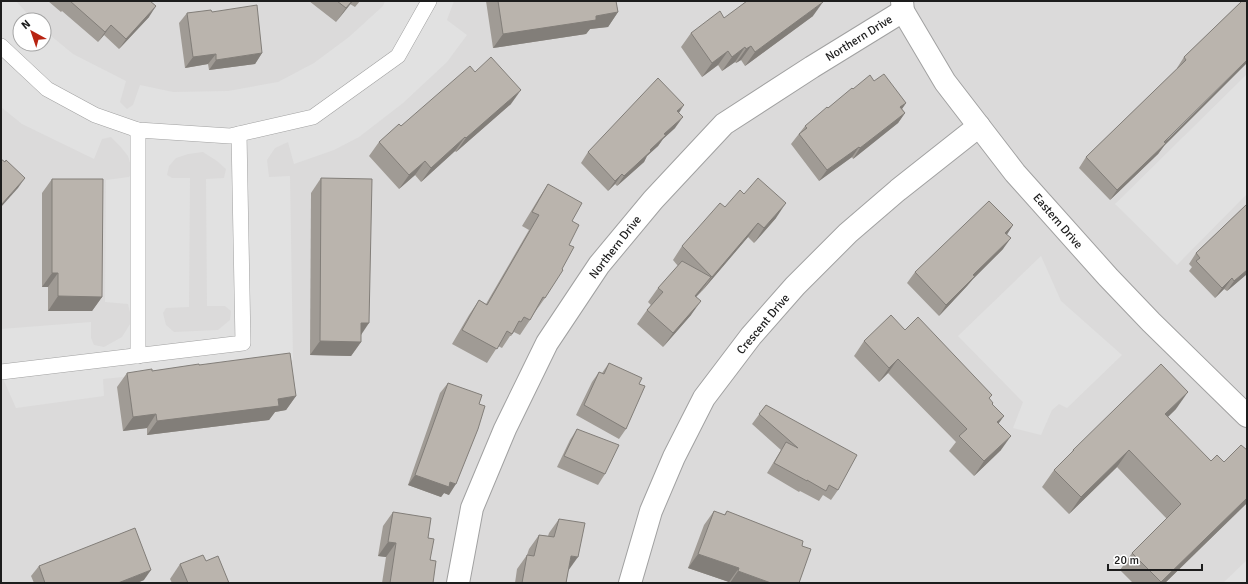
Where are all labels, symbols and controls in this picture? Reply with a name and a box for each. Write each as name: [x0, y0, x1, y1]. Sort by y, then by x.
north arrow: [12, 12, 52, 52]
street label: Northern Drive: [823, 12, 896, 65]
text: N: [19, 17, 33, 32]
street label: Eastern Drive: [1029, 191, 1086, 252]
street label: Northern Drive: [586, 213, 645, 282]
street label: Crescent Drive: [734, 291, 793, 358]
scale bar: [1108, 546, 1202, 572]
text: 20 m: [1114, 553, 1139, 568]

